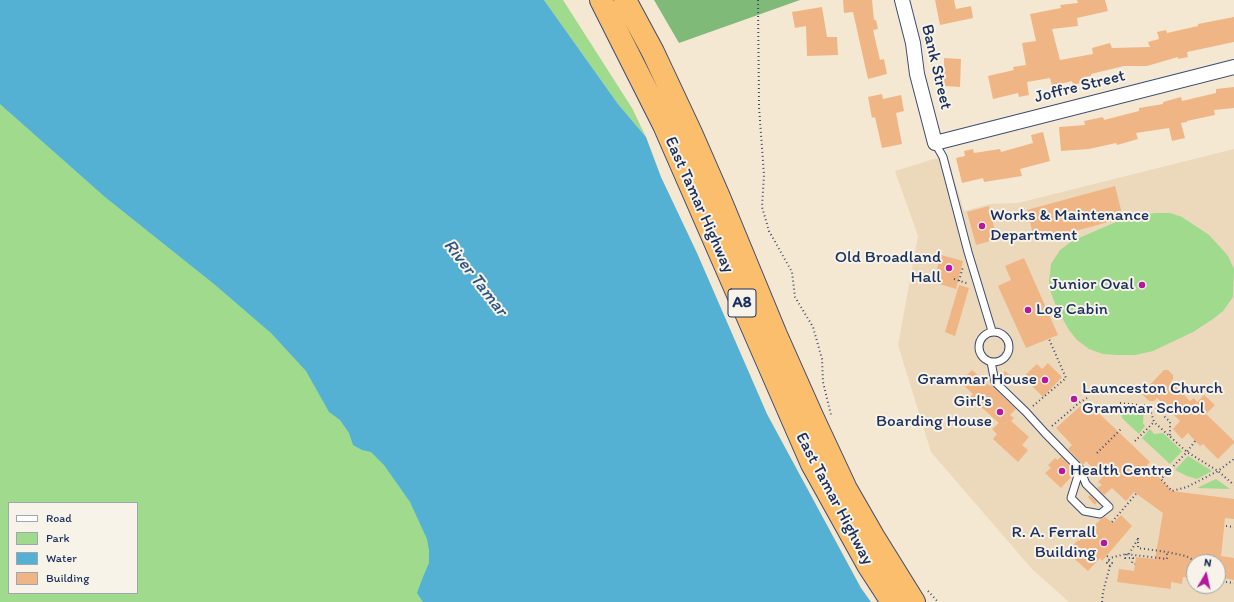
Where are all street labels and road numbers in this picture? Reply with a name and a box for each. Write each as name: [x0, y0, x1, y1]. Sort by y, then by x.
street label: Bank Street: [916, 22, 956, 112]
street label: Joffre Street: [1033, 66, 1127, 108]
street label: East Tamar Highway: [660, 134, 738, 276]
road number: A8: [728, 289, 756, 317]
street label: East Tamar Highway: [790, 429, 878, 569]

